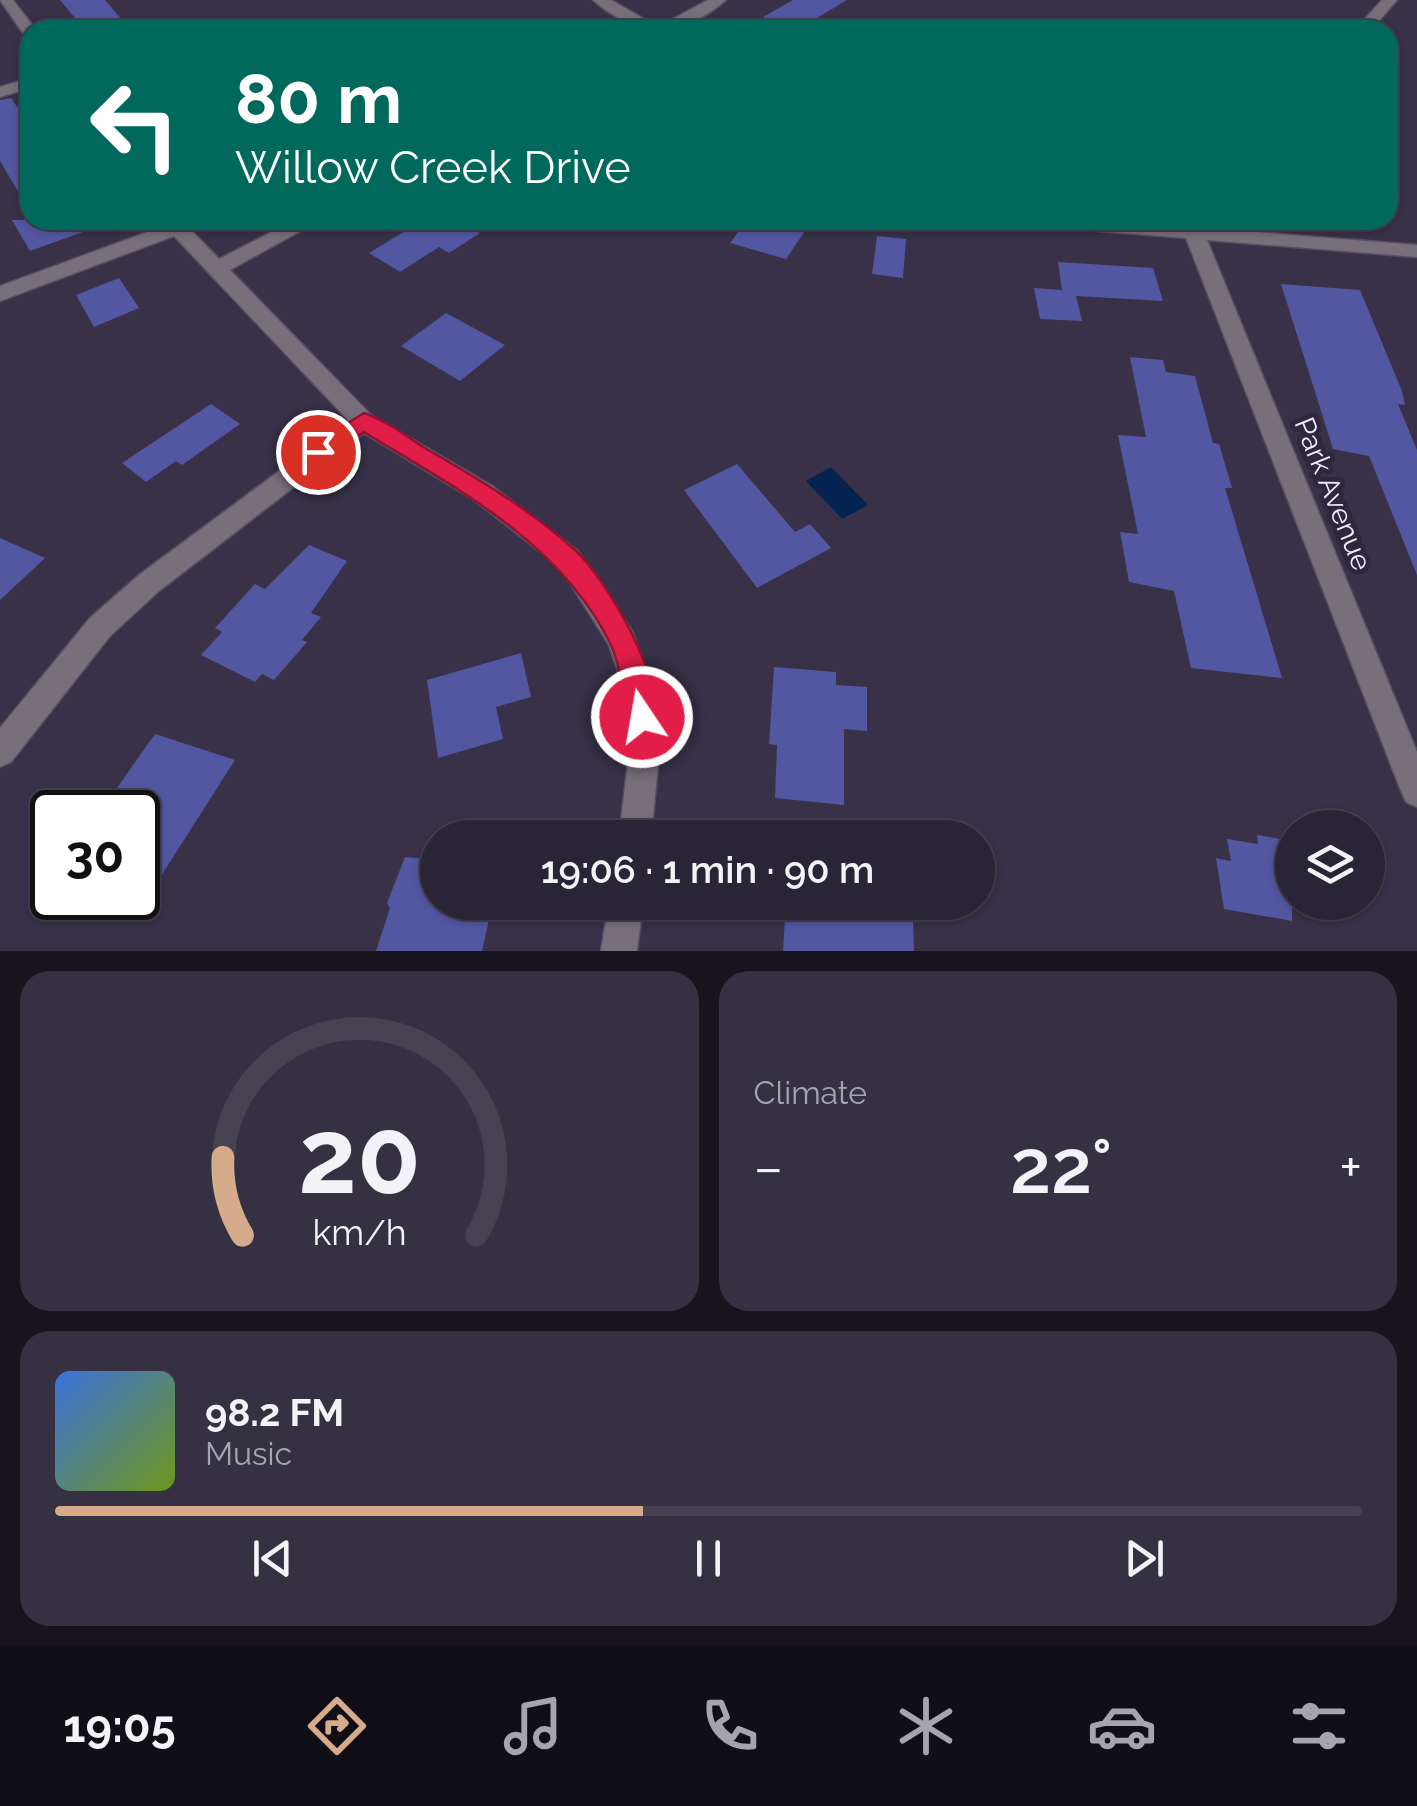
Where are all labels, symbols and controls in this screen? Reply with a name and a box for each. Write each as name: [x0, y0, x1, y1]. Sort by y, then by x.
text: 80 m: [235, 57, 402, 139]
icon: left: [70, 60, 200, 190]
text: Willow Creek Drive: [235, 141, 631, 194]
pin: [276, 410, 361, 495]
street label: Park Avenue: [1287, 413, 1379, 575]
icon: arrive: [291, 425, 346, 480]
position arrow: [590, 665, 694, 769]
speed limit sign: 30: [30, 790, 160, 920]
map controls: [1275, 810, 1385, 920]
button: layers: [1275, 810, 1385, 920]
text: 19:06 · 1 min · 90 m: [541, 847, 874, 892]
text: Climate: [754, 1074, 867, 1111]
text: 20: [298, 1095, 421, 1217]
text: 22°: [1010, 1122, 1112, 1211]
text: −: [754, 1135, 783, 1200]
text: +: [1339, 1135, 1362, 1200]
text: km/h: [312, 1211, 406, 1253]
text: 98.2 FM: [205, 1390, 344, 1435]
text: Music: [205, 1435, 292, 1472]
icon: previous: [245, 1531, 300, 1586]
icon: pause: [681, 1531, 736, 1586]
icon: next: [1117, 1531, 1172, 1586]
icon: directions: [302, 1691, 372, 1761]
icon: music: [498, 1691, 568, 1761]
icon: phone: [695, 1691, 765, 1761]
icon: climate: [891, 1691, 961, 1761]
icon: car: [1087, 1691, 1157, 1761]
icon: filters: [1284, 1691, 1354, 1761]
text: 19:05: [63, 1700, 176, 1753]

